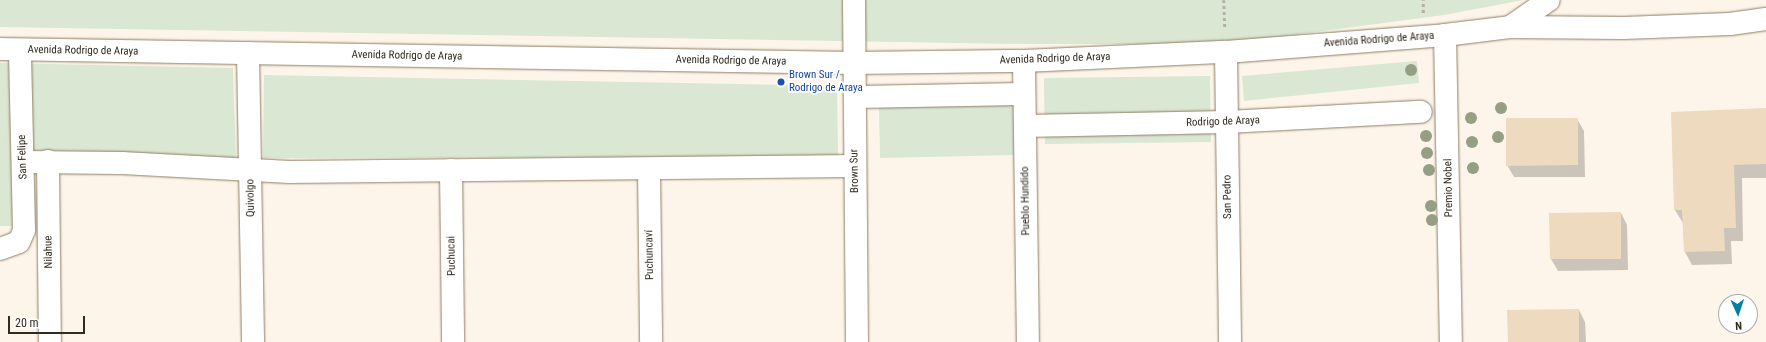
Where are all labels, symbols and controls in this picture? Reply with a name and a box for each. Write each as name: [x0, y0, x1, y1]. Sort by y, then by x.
street label: Avenida Rodrigo de Araya: [1323, 30, 1435, 50]
street label: Avenida Rodrigo de Araya: [28, 43, 138, 59]
street label: Avenida Rodrigo de Araya: [352, 48, 462, 64]
street label: Avenida Rodrigo de Araya: [999, 50, 1111, 68]
street label: Avenida Rodrigo de Araya: [676, 53, 786, 69]
place label: Brown Sur / Rodrigo de Araya: [789, 69, 863, 95]
marker: Brown Sur / Rodrigo de Araya: [776, 77, 786, 87]
street label: Rodrigo de Araya: [1186, 114, 1260, 130]
street label: San Felipe: [16, 134, 30, 180]
street label: Brown Sur: [848, 149, 862, 193]
street label: Premio Nobel: [1442, 158, 1456, 218]
street label: Pueblo Hundido: [1019, 166, 1033, 236]
street label: San Pedro: [1221, 175, 1235, 219]
street label: Quivolgo: [244, 179, 258, 217]
street label: Puchuncaví: [643, 230, 657, 280]
street label: Nilahue: [42, 235, 56, 269]
street label: Puchucai: [445, 236, 459, 276]
north arrow: [1718, 294, 1758, 334]
scale bar: [10, 308, 87, 334]
text: 20 m: [15, 316, 39, 330]
text: N: [1735, 319, 1742, 332]

